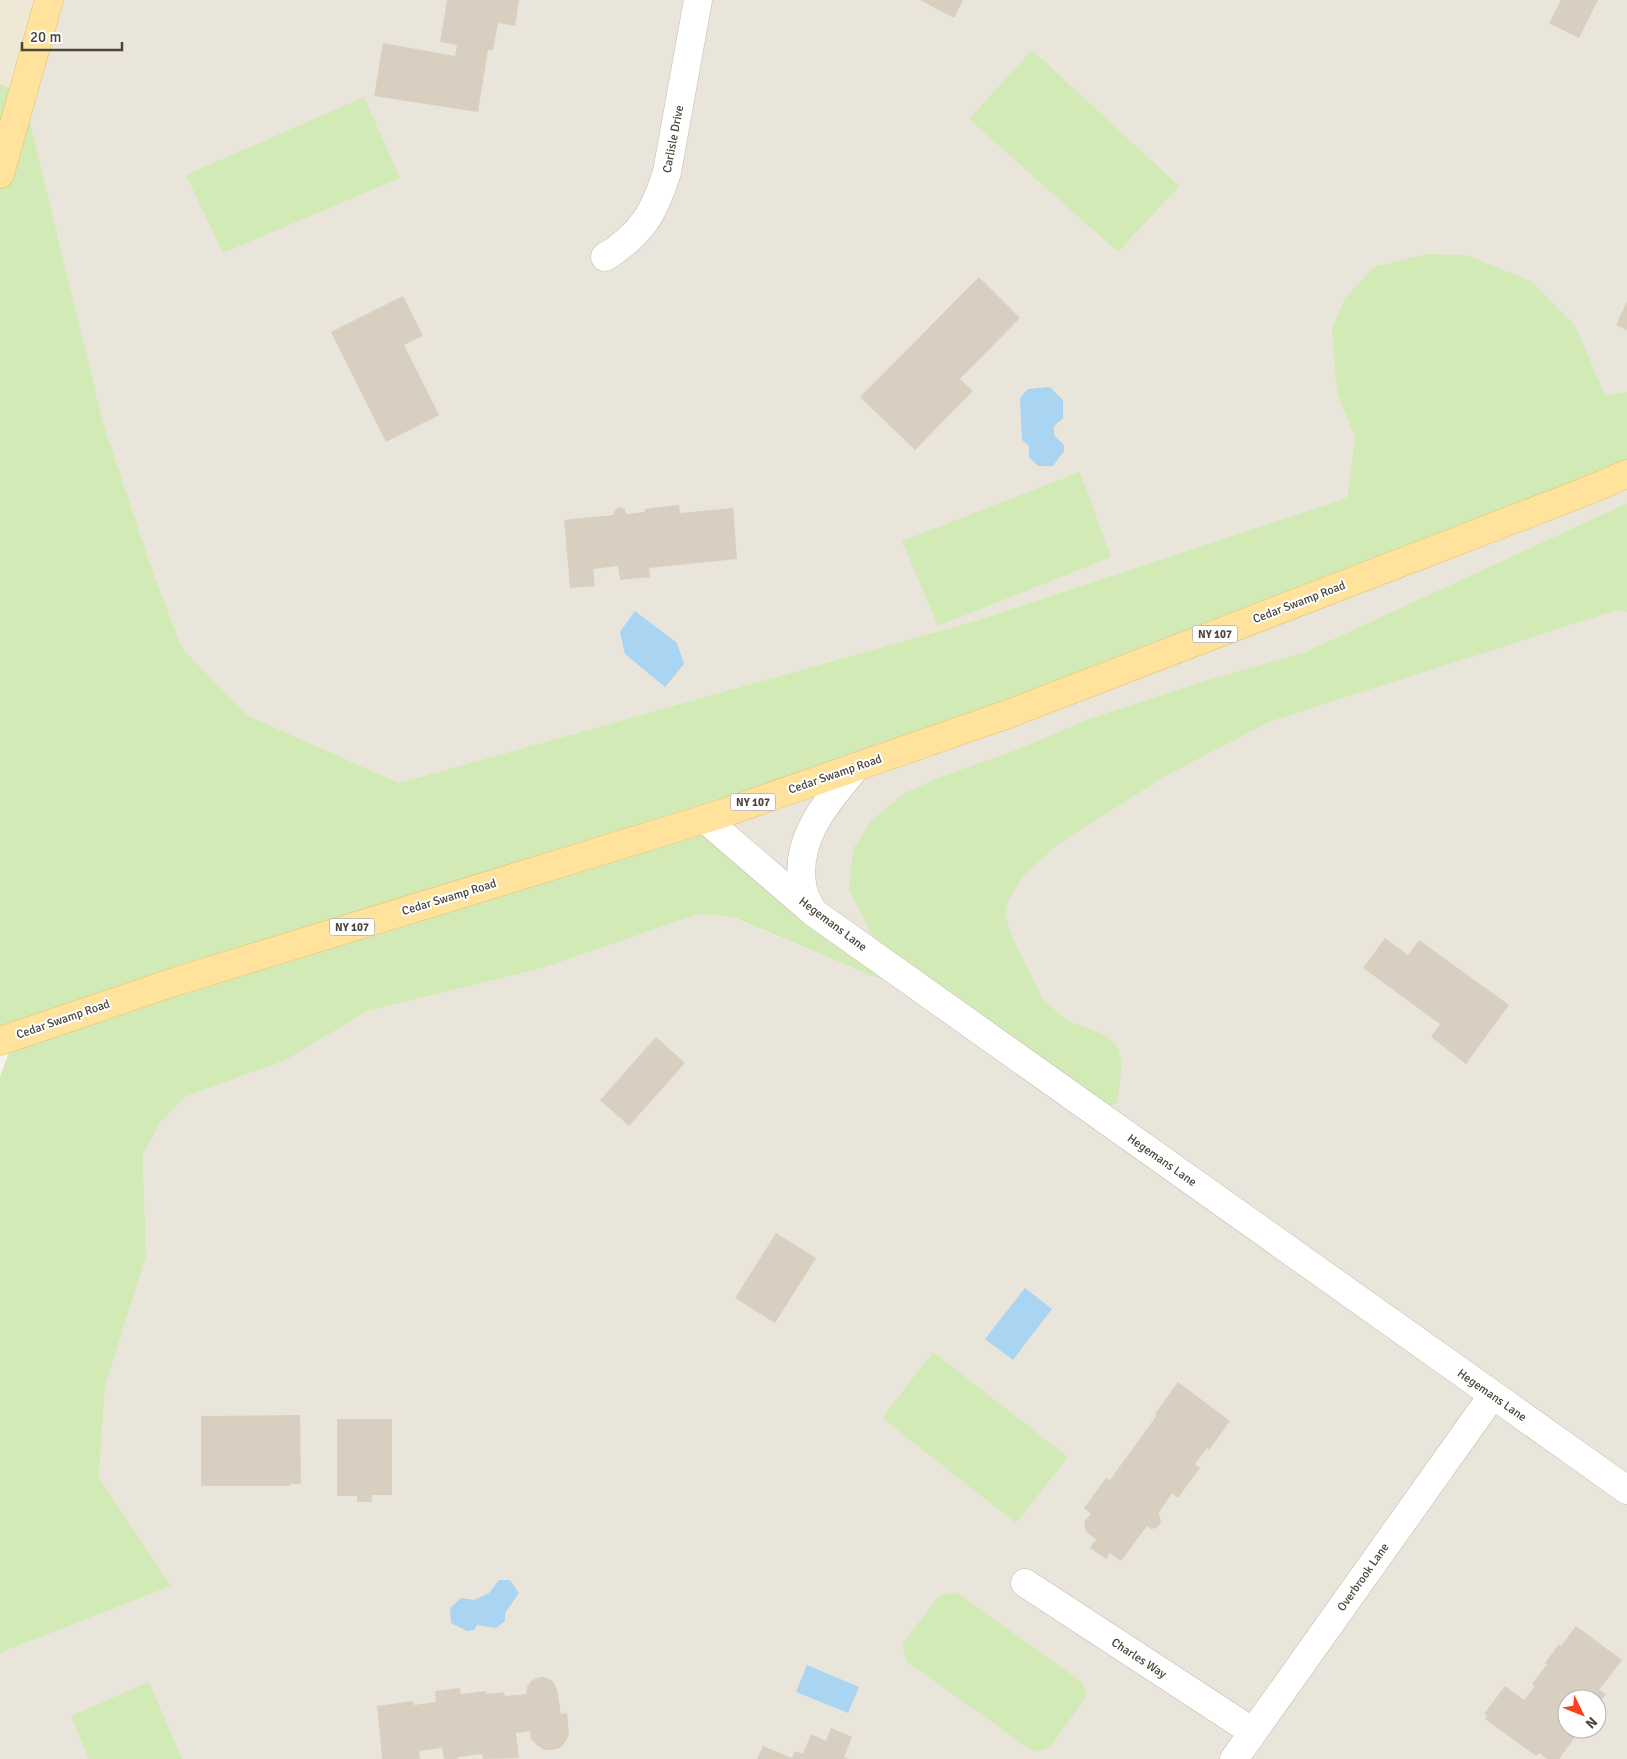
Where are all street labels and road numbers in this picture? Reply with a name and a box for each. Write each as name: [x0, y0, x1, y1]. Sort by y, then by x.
street label: Carlisle Drive: [660, 104, 687, 174]
street label: Cedar Swamp Road: [1251, 578, 1348, 627]
road number: NY 107: [1192, 626, 1238, 642]
street label: Cedar Swamp Road: [786, 751, 884, 798]
road number: NY 107: [730, 794, 776, 810]
street label: Cedar Swamp Road: [400, 876, 498, 919]
street label: Hegemans Lane: [796, 894, 870, 955]
road number: NY 107: [330, 919, 374, 936]
street label: Cedar Swamp Road: [14, 996, 112, 1043]
street label: Hegemans Lane: [1124, 1131, 1199, 1190]
street label: Hegemans Lane: [1454, 1366, 1529, 1425]
street label: Overbrook Lane: [1334, 1540, 1393, 1614]
street label: Charles Way: [1108, 1635, 1170, 1682]

